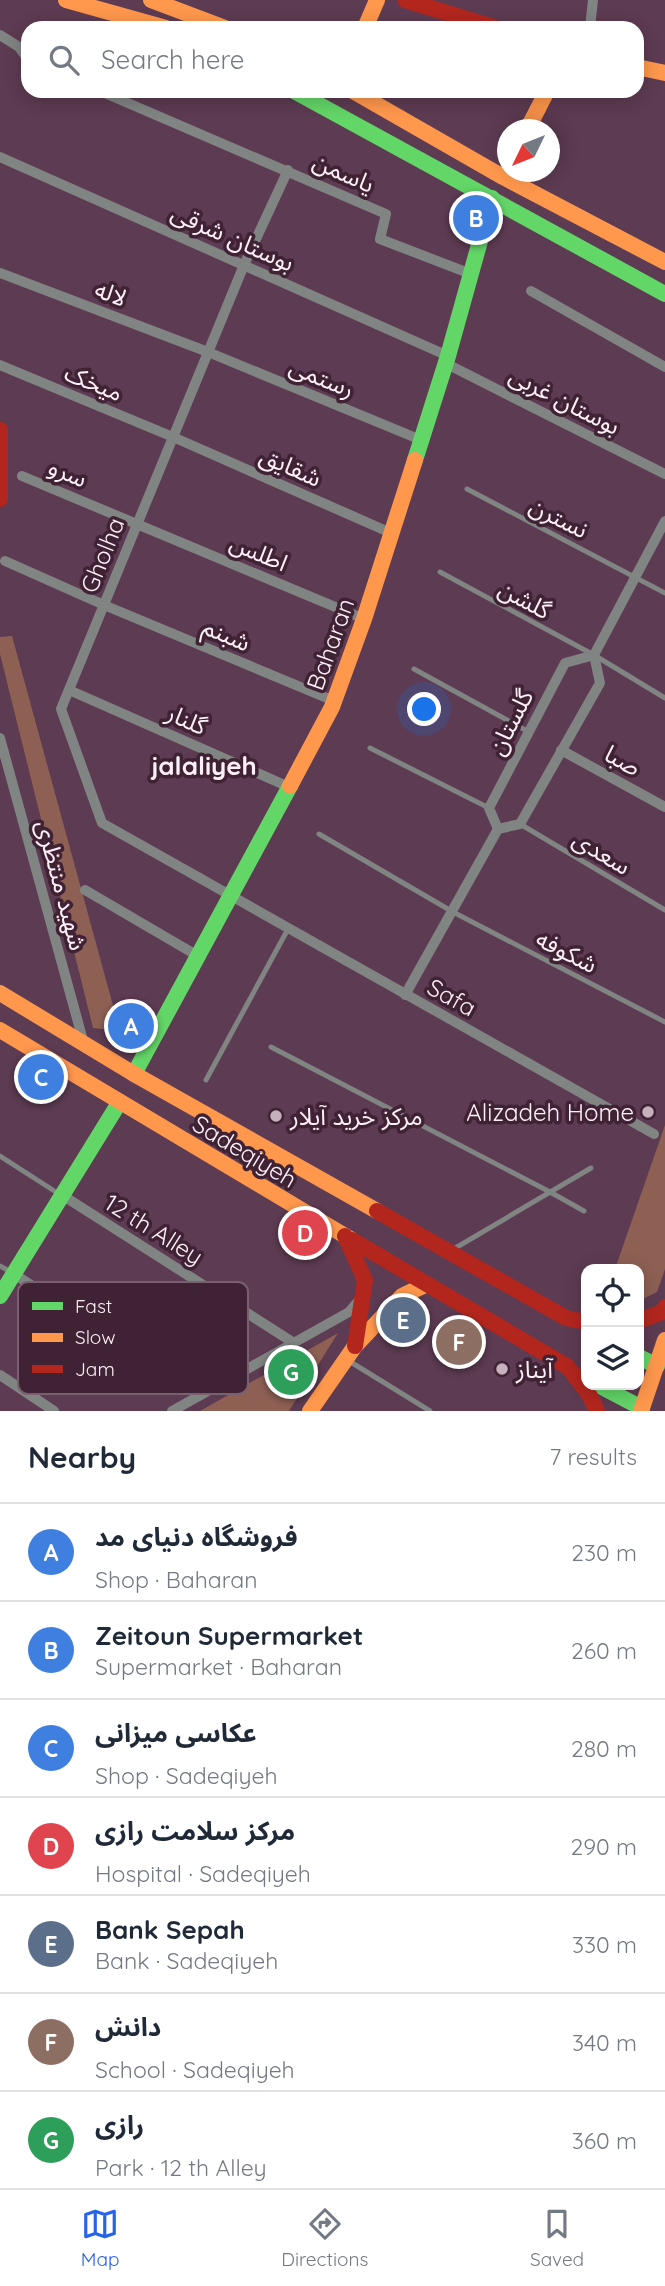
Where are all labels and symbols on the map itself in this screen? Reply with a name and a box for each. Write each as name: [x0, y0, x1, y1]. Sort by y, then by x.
north arrow: [497, 119, 560, 182]
street label: یاسمن: [308, 145, 380, 199]
pin: B: [453, 192, 499, 244]
street label: بوستان شرقی: [167, 197, 299, 277]
street label: لاله: [91, 273, 131, 313]
street label: رستمی: [285, 350, 359, 404]
street label: میخک: [60, 357, 128, 407]
street label: بوستان غربی: [505, 359, 625, 441]
street label: شقایق: [255, 439, 326, 494]
street label: سرو: [44, 451, 92, 493]
street label: نسترن: [525, 490, 593, 544]
street label: Gholha: [73, 513, 131, 597]
street label: اطلس: [226, 527, 292, 577]
street label: گلشن: [494, 573, 557, 626]
street label: Baharan: [300, 594, 360, 694]
street label: شبنم: [198, 611, 255, 660]
street label: گلستان: [481, 683, 540, 760]
your location: [407, 692, 441, 726]
street label: گلنار: [161, 697, 213, 742]
street label: صبا: [600, 738, 646, 782]
district label: jalaliyeh: [150, 749, 257, 782]
street label: شهید منتظری: [30, 816, 94, 954]
street label: سعدی: [568, 823, 636, 881]
street label: شکوفه: [531, 923, 603, 979]
street label: Safa: [422, 971, 482, 1023]
pin: A: [108, 1000, 154, 1052]
pin: C: [18, 1051, 64, 1103]
place label: Alizadeh Home: [466, 1097, 634, 1127]
place label: مرکز خرید آیلار: [289, 1101, 423, 1131]
marker: Alizadeh Home: [640, 1104, 656, 1120]
street label: Sadeqiyeh: [187, 1108, 303, 1194]
marker: مرکز خرید آیلار: [268, 1108, 284, 1124]
street label: 12 th Alley: [99, 1187, 209, 1271]
pin: D: [282, 1207, 328, 1259]
legend: [18, 1282, 248, 1394]
text: Fast: [75, 1294, 112, 1318]
pin: E: [380, 1294, 426, 1346]
pin: F: [436, 1316, 482, 1368]
text: Slow: [75, 1325, 116, 1349]
pin: G: [268, 1346, 314, 1398]
place label: آیناز: [515, 1354, 554, 1384]
text: Jam: [75, 1357, 115, 1381]
marker: آیناز: [494, 1361, 510, 1377]

